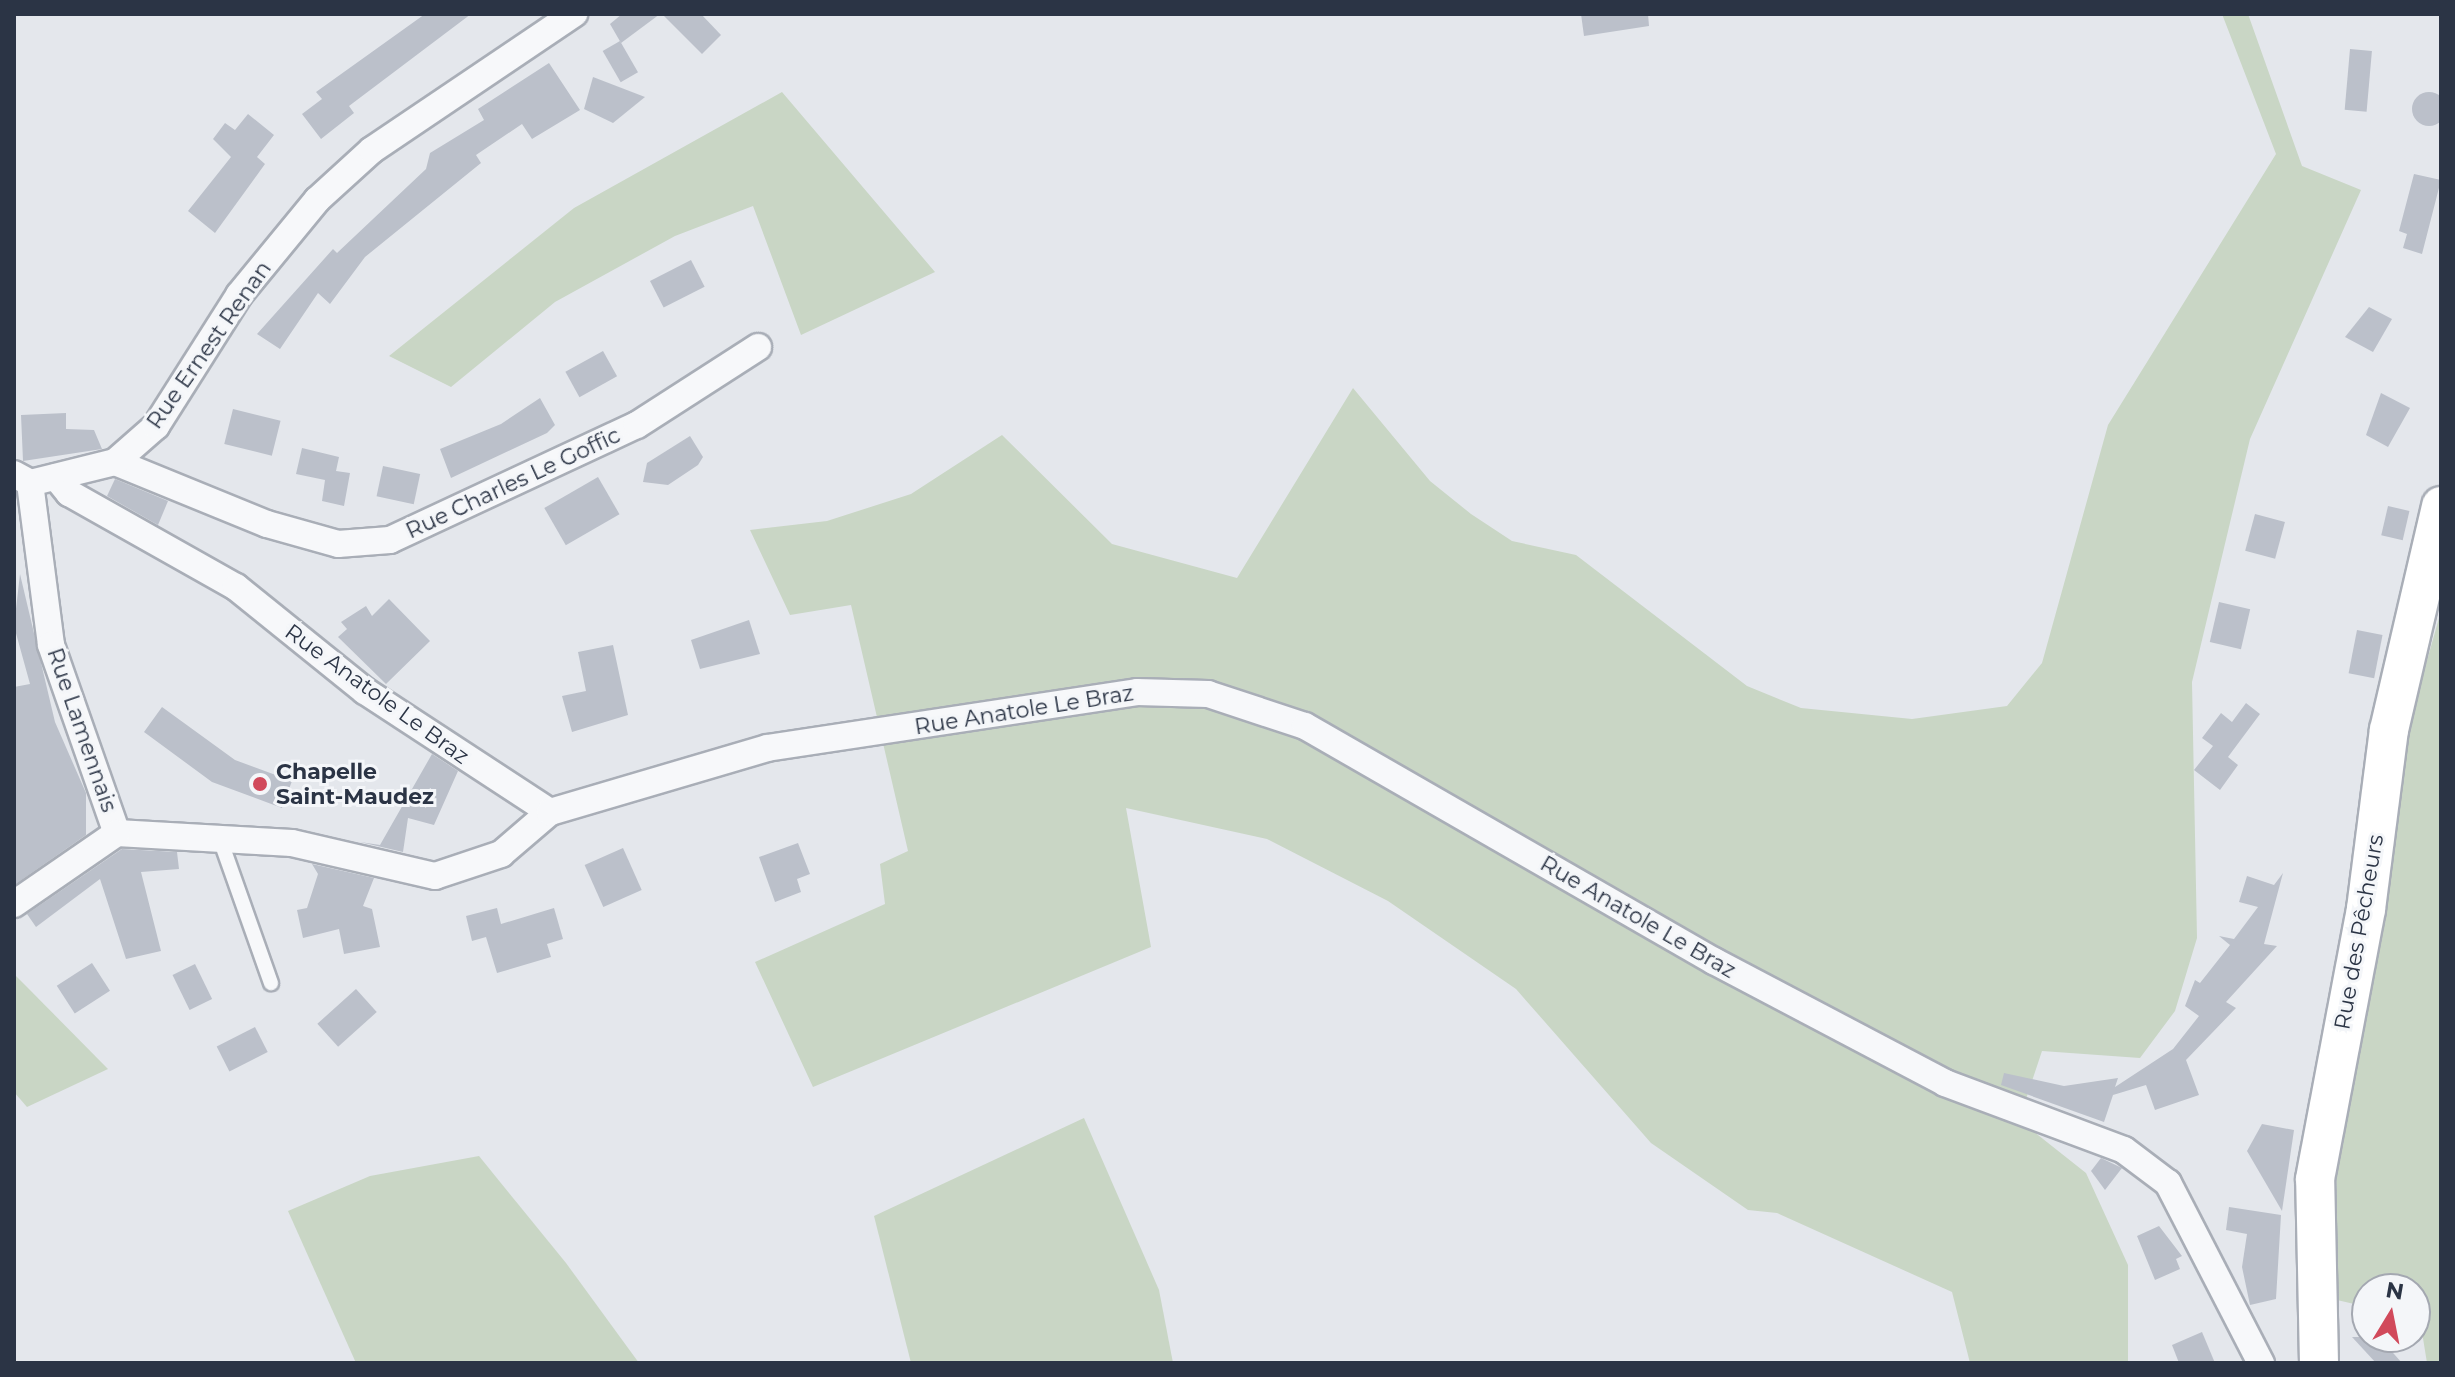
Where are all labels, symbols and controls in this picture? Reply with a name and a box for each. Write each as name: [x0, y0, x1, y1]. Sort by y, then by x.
street label: Rue Ernest Renan: [141, 256, 277, 434]
street label: Rue Charles Le Goffic: [402, 422, 624, 544]
street label: Rue Anatole Le Braz: [280, 618, 474, 770]
street label: Rue Lamennais: [42, 645, 122, 815]
street label: Rue Anatole Le Braz: [913, 680, 1135, 740]
place label: Chapelle Saint-Maudez: [276, 758, 434, 810]
marker: Chapelle Saint-Maudez: [251, 775, 269, 793]
street label: Rue des Pêcheurs: [2329, 832, 2389, 1032]
street label: Rue Anatole Le Braz: [1536, 850, 1740, 984]
north arrow: [2351, 1273, 2431, 1353]
text: N: [2384, 1276, 2406, 1306]

